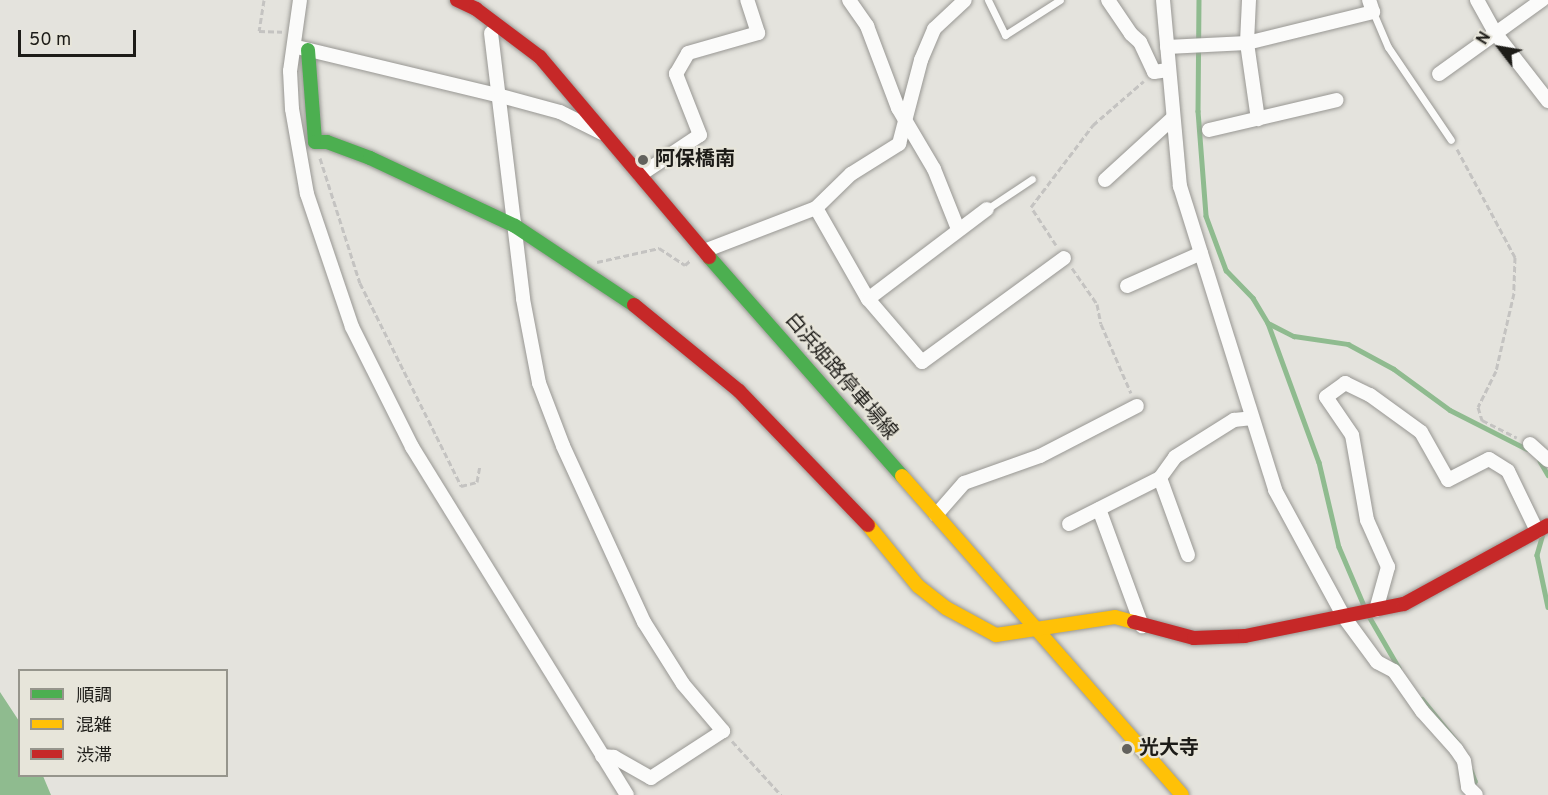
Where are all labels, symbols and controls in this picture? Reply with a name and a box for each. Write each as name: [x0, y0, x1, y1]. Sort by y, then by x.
scale bar: [21, 18, 140, 56]
north arrow: [1470, 18, 1530, 78]
text: 50 m: [29, 29, 71, 52]
text: N: [1473, 29, 1496, 49]
place label: 阿保橋南: [655, 148, 735, 172]
marker: 阿保橋南: [636, 153, 650, 167]
street label: 白浜姫路停車場線: [778, 309, 902, 445]
legend: [18, 669, 228, 777]
text: 順調: [76, 685, 112, 708]
text: 混雑: [76, 715, 112, 738]
place label: 光大寺: [1139, 737, 1199, 761]
marker: 光大寺: [1120, 742, 1134, 756]
text: 渋滞: [76, 745, 112, 768]

